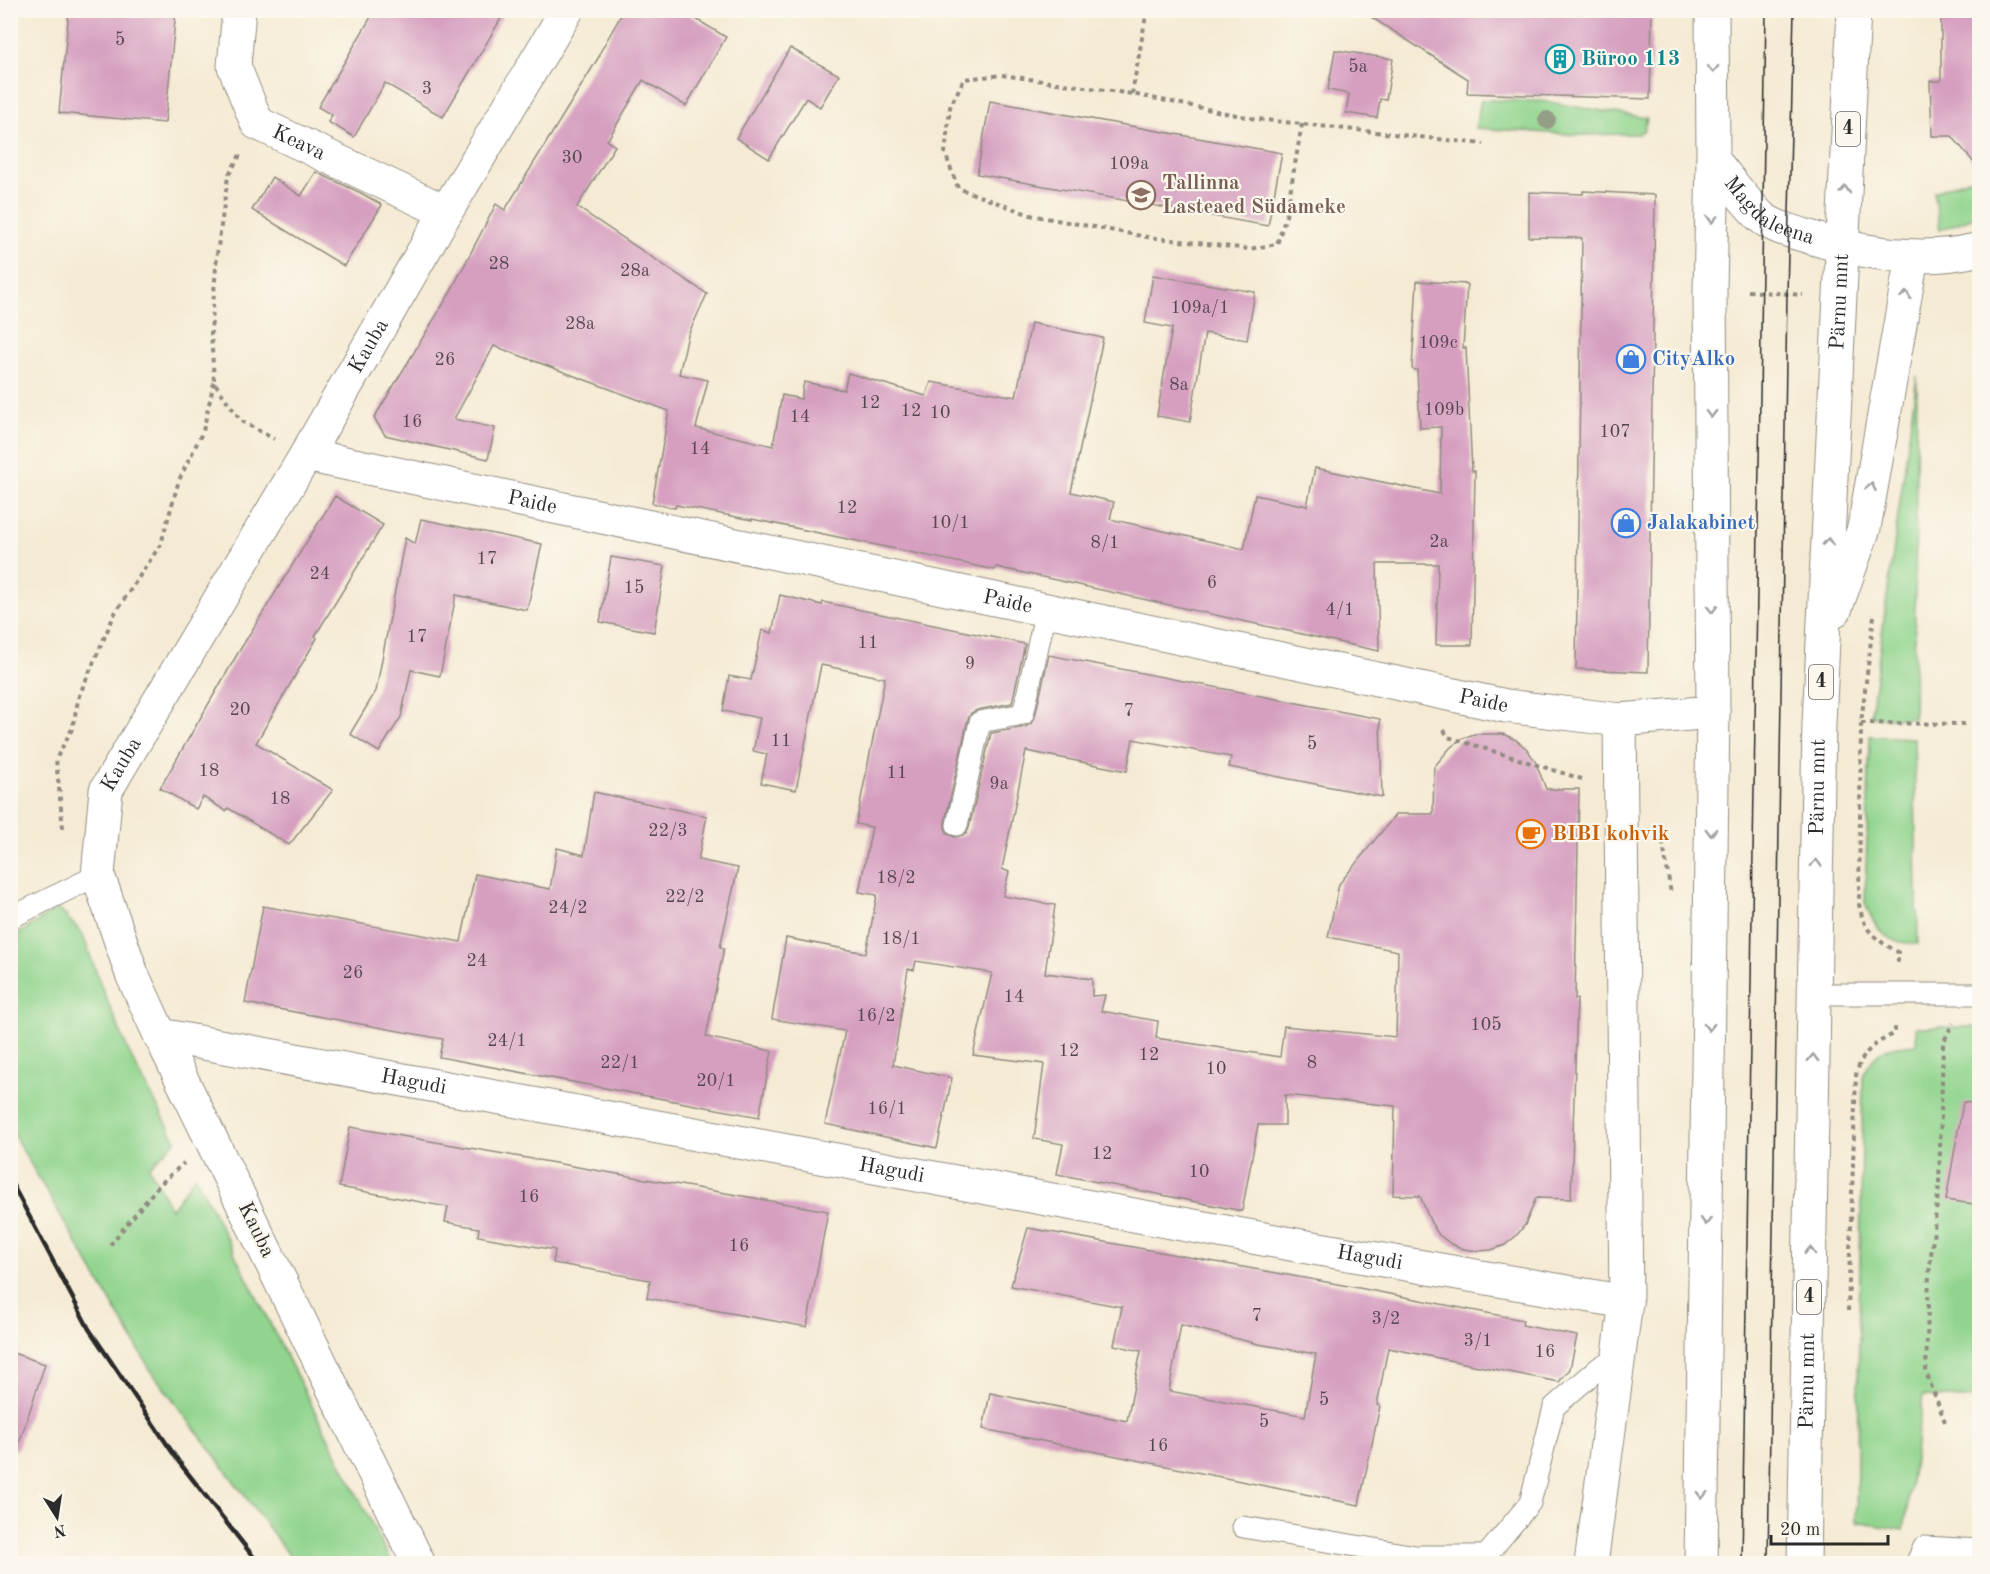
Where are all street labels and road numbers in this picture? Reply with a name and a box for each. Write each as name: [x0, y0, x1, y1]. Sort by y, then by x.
road number: 4: [1836, 112, 1860, 146]
street label: Keava: [269, 121, 329, 164]
street label: Magdaleena: [1720, 172, 1817, 248]
street label: Pärnu mnt: [1827, 253, 1853, 350]
street label: Kauba: [345, 315, 392, 377]
street label: Paide: [505, 487, 559, 518]
street label: Paide: [981, 586, 1034, 617]
road number: 4: [1809, 665, 1833, 699]
street label: Paide: [1457, 686, 1510, 717]
street label: Kauba: [97, 734, 145, 795]
street label: Pärnu mnt: [1806, 739, 1829, 836]
street label: Hagudi: [379, 1066, 448, 1098]
street label: Hagudi: [857, 1154, 926, 1187]
street label: Kauba: [234, 1199, 278, 1261]
street label: Hagudi: [1335, 1242, 1404, 1274]
road number: 4: [1797, 1280, 1821, 1314]
street label: Pärnu mnt: [1796, 1333, 1819, 1429]

